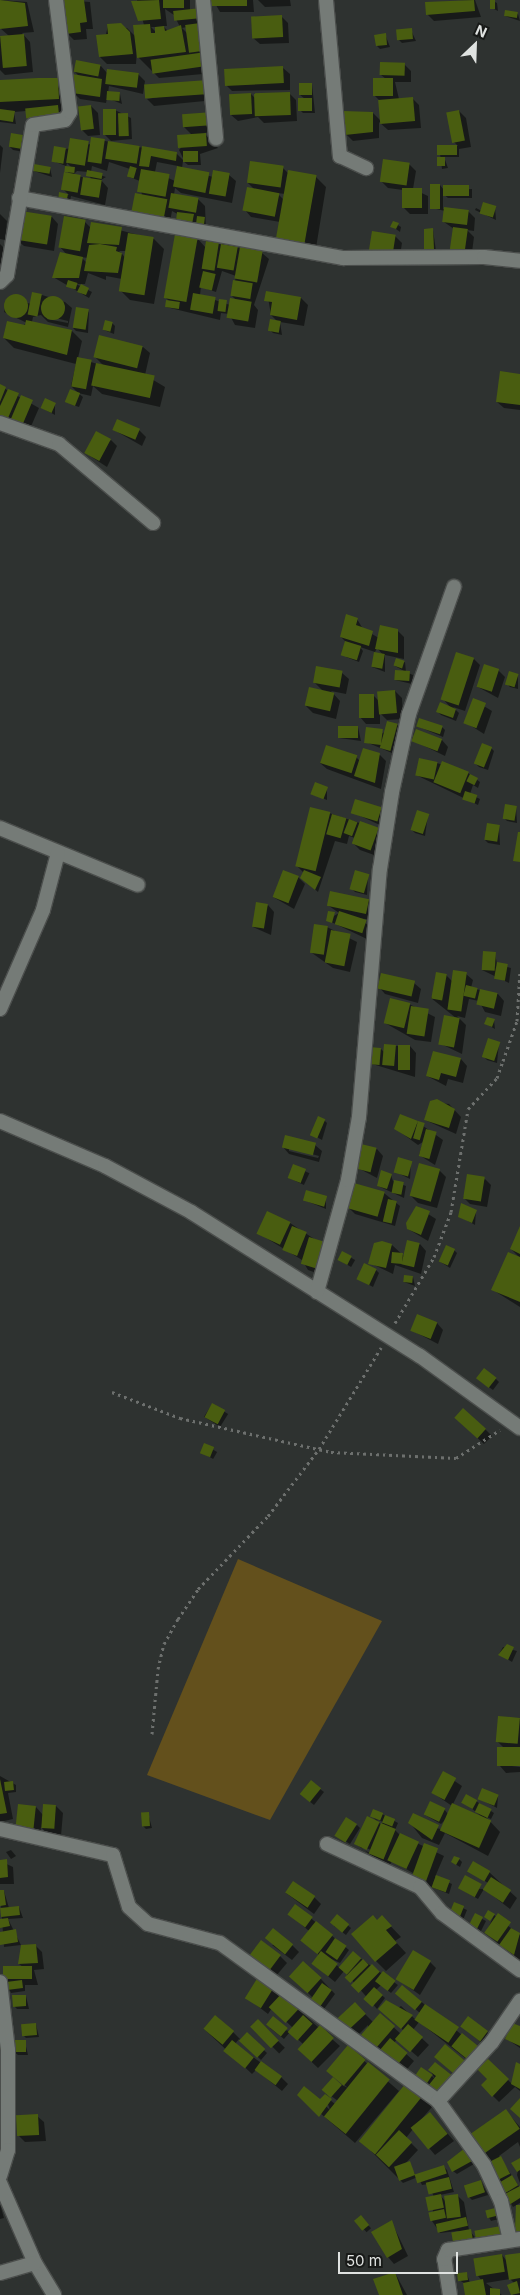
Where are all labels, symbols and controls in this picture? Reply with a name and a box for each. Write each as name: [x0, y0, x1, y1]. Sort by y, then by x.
north arrow: [450, 20, 500, 70]
text: N: [473, 21, 490, 41]
scale bar: [340, 2242, 460, 2274]
text: 50 m: [346, 2251, 382, 2270]

